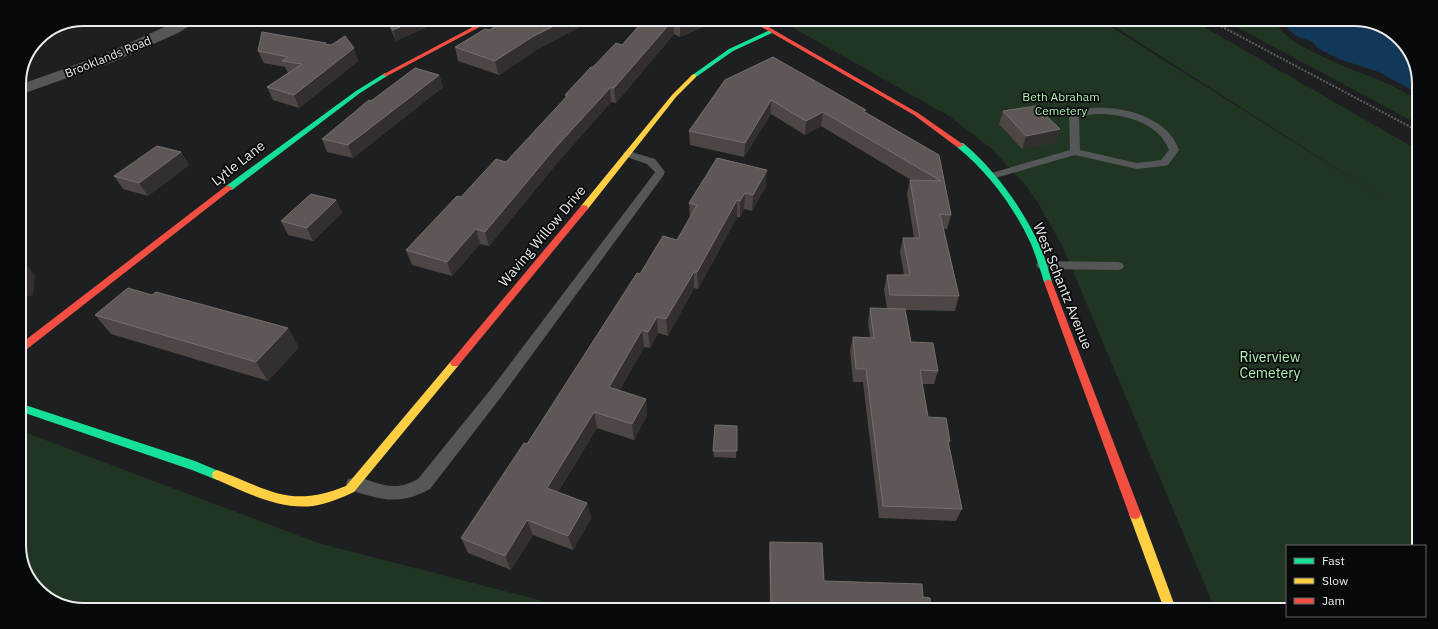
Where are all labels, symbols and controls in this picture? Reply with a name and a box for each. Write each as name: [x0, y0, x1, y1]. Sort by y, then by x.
street label: Brooklands Road: [63, 32, 153, 81]
park label: Beth Abraham Cemetery: [1022, 89, 1100, 118]
street label: Lytle Lane: [208, 136, 269, 190]
street label: Waving Willow Drive: [494, 181, 590, 290]
street label: West Schantz Avenue: [1029, 220, 1097, 352]
park label: Riverview Cemetery: [1239, 348, 1301, 382]
legend: [1286, 545, 1426, 617]
text: Fast: [1322, 553, 1345, 568]
text: Slow: [1322, 573, 1348, 588]
text: Jam: [1322, 593, 1345, 608]

